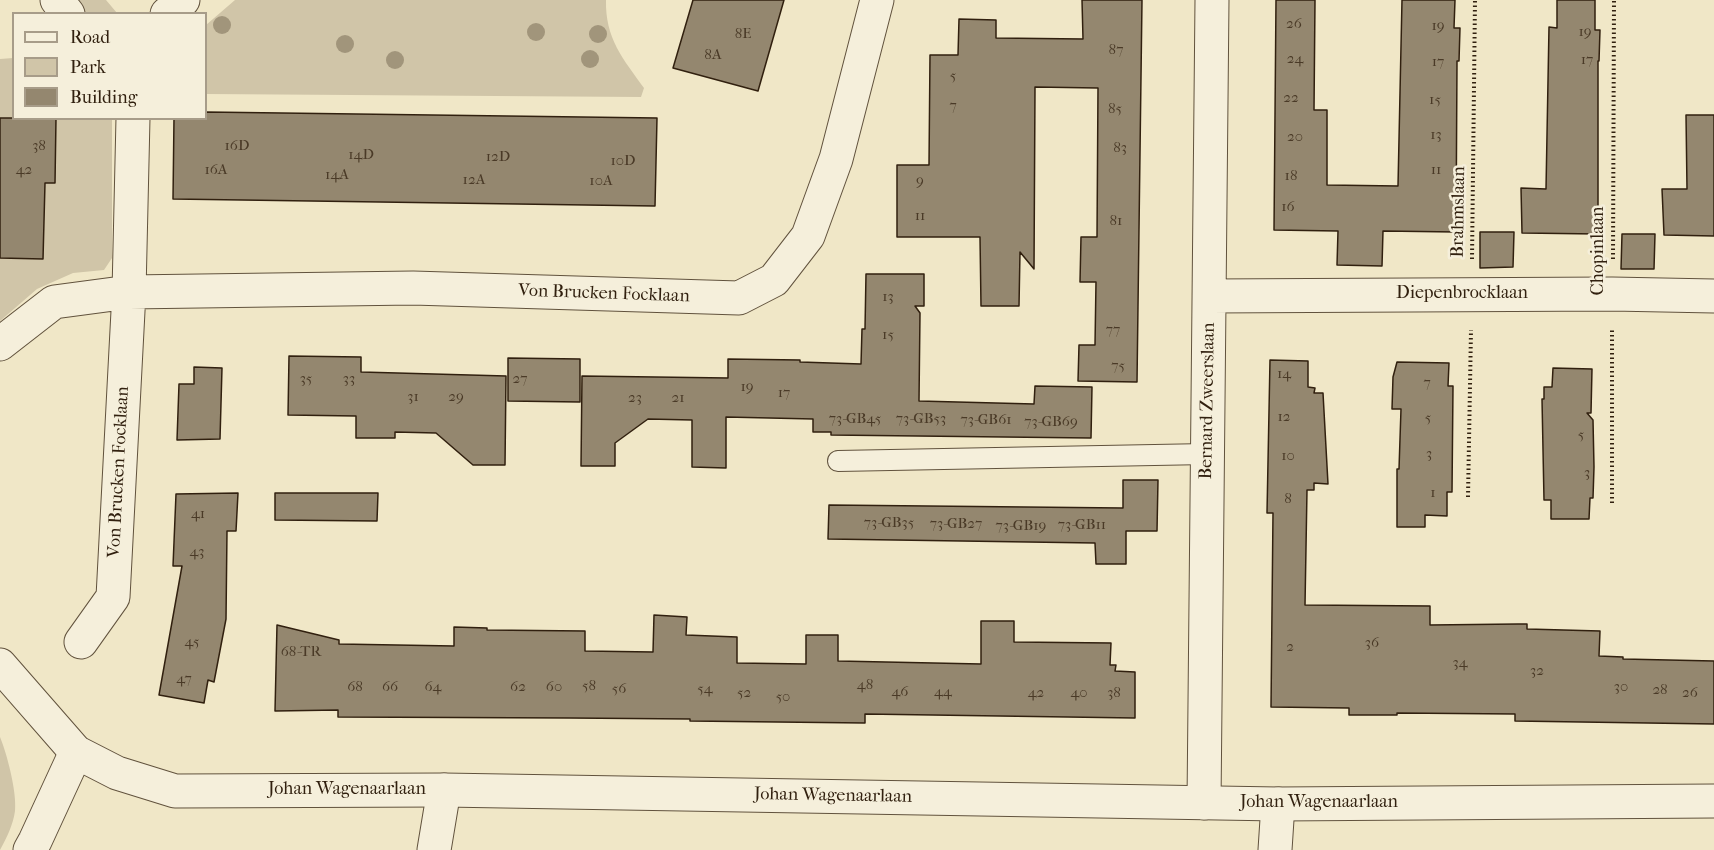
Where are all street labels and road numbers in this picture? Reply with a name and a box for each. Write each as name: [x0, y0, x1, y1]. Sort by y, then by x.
street label: Brahmslaan: [1447, 166, 1471, 258]
street label: Chopinlaan: [1588, 207, 1610, 295]
street label: Von Brucken Focklaan: [518, 280, 690, 308]
street label: Diepenbrocklaan: [1396, 283, 1528, 305]
street label: Bernard Zweerslaan: [1196, 322, 1220, 480]
street label: Von Brucken Focklaan: [104, 386, 134, 558]
street label: Johan Wagenaarlaan: [268, 779, 426, 801]
street label: Johan Wagenaarlaan: [754, 784, 912, 808]
street label: Johan Wagenaarlaan: [1240, 792, 1398, 814]

